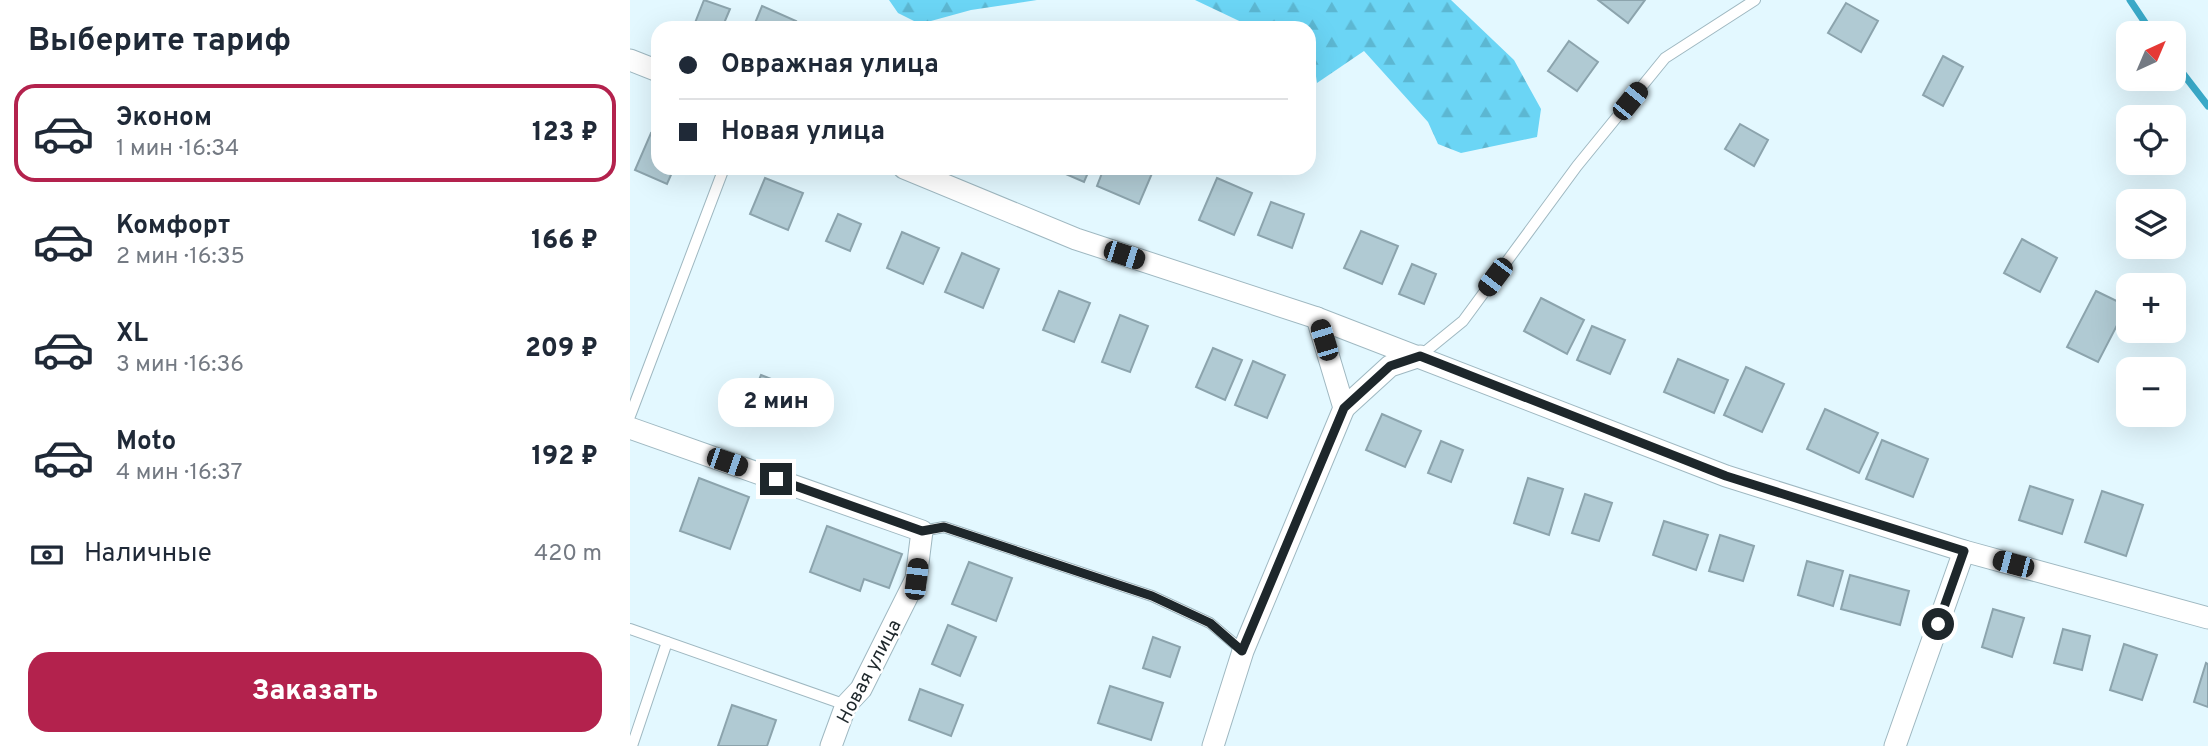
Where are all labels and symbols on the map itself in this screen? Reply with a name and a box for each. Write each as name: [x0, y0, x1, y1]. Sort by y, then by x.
north arrow: [2116, 21, 2186, 91]
car: [1609, 78, 1652, 124]
car: [1101, 239, 1148, 271]
car: [1474, 254, 1517, 300]
car: [1308, 317, 1341, 363]
callout: 2 мин: [718, 378, 834, 426]
car: [704, 445, 751, 479]
route end: [760, 463, 792, 495]
car: [1990, 548, 2037, 580]
car: [904, 557, 929, 601]
route start: [1922, 608, 1954, 640]
street label: Новая улица: [832, 616, 907, 728]

